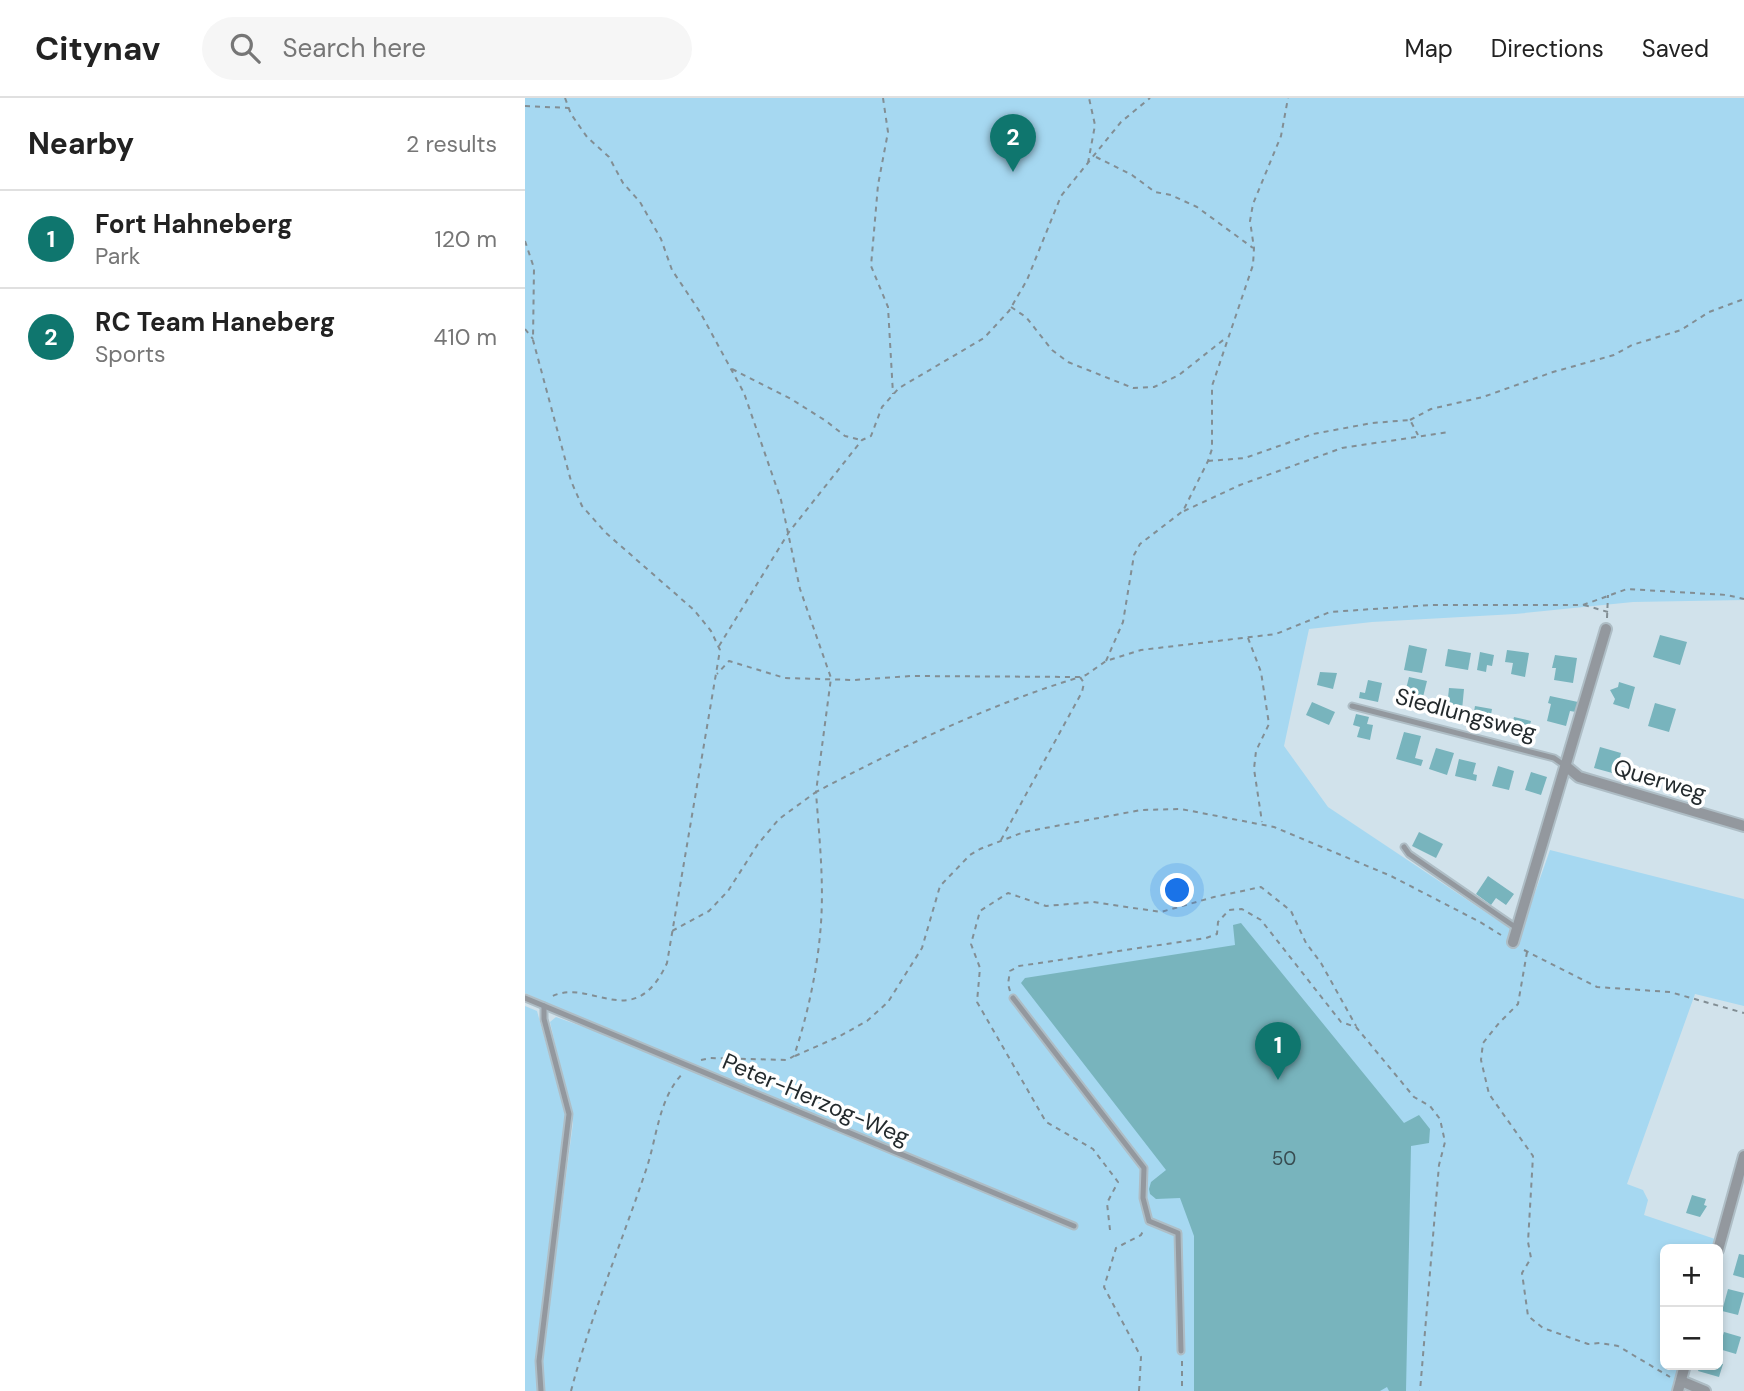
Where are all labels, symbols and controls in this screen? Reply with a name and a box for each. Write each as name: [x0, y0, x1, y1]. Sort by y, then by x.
search box: [202, 17, 692, 80]
text: Citynav: [35, 27, 160, 70]
icon: search: [226, 29, 264, 67]
text: Search here: [282, 31, 426, 65]
text: Map: [1405, 33, 1453, 64]
text: Directions: [1491, 33, 1604, 64]
text: Saved: [1642, 33, 1709, 64]
pin: 2: [990, 114, 1036, 172]
text: Nearby: [28, 124, 134, 163]
text: 2 results: [406, 129, 497, 159]
text: Fort Hahneberg: [95, 207, 293, 241]
text: 1: [47, 224, 55, 254]
text: 120 m: [434, 224, 497, 254]
text: Park: [95, 241, 140, 271]
text: RC Team Haneberg: [95, 305, 335, 339]
text: 2: [44, 322, 58, 352]
text: 410 m: [434, 322, 497, 352]
text: Sports: [95, 339, 165, 369]
street label: Siedlungsweg: [1392, 681, 1540, 747]
street label: Querweg: [1610, 752, 1710, 808]
your location: [1160, 873, 1194, 907]
pin: 1: [1255, 1022, 1301, 1080]
street label: Peter-Herzog-Weg: [718, 1046, 914, 1152]
house number: 50: [1272, 1146, 1296, 1171]
map controls: [1660, 1244, 1723, 1370]
button: +: [1660, 1244, 1723, 1307]
button: −: [1660, 1307, 1723, 1370]

